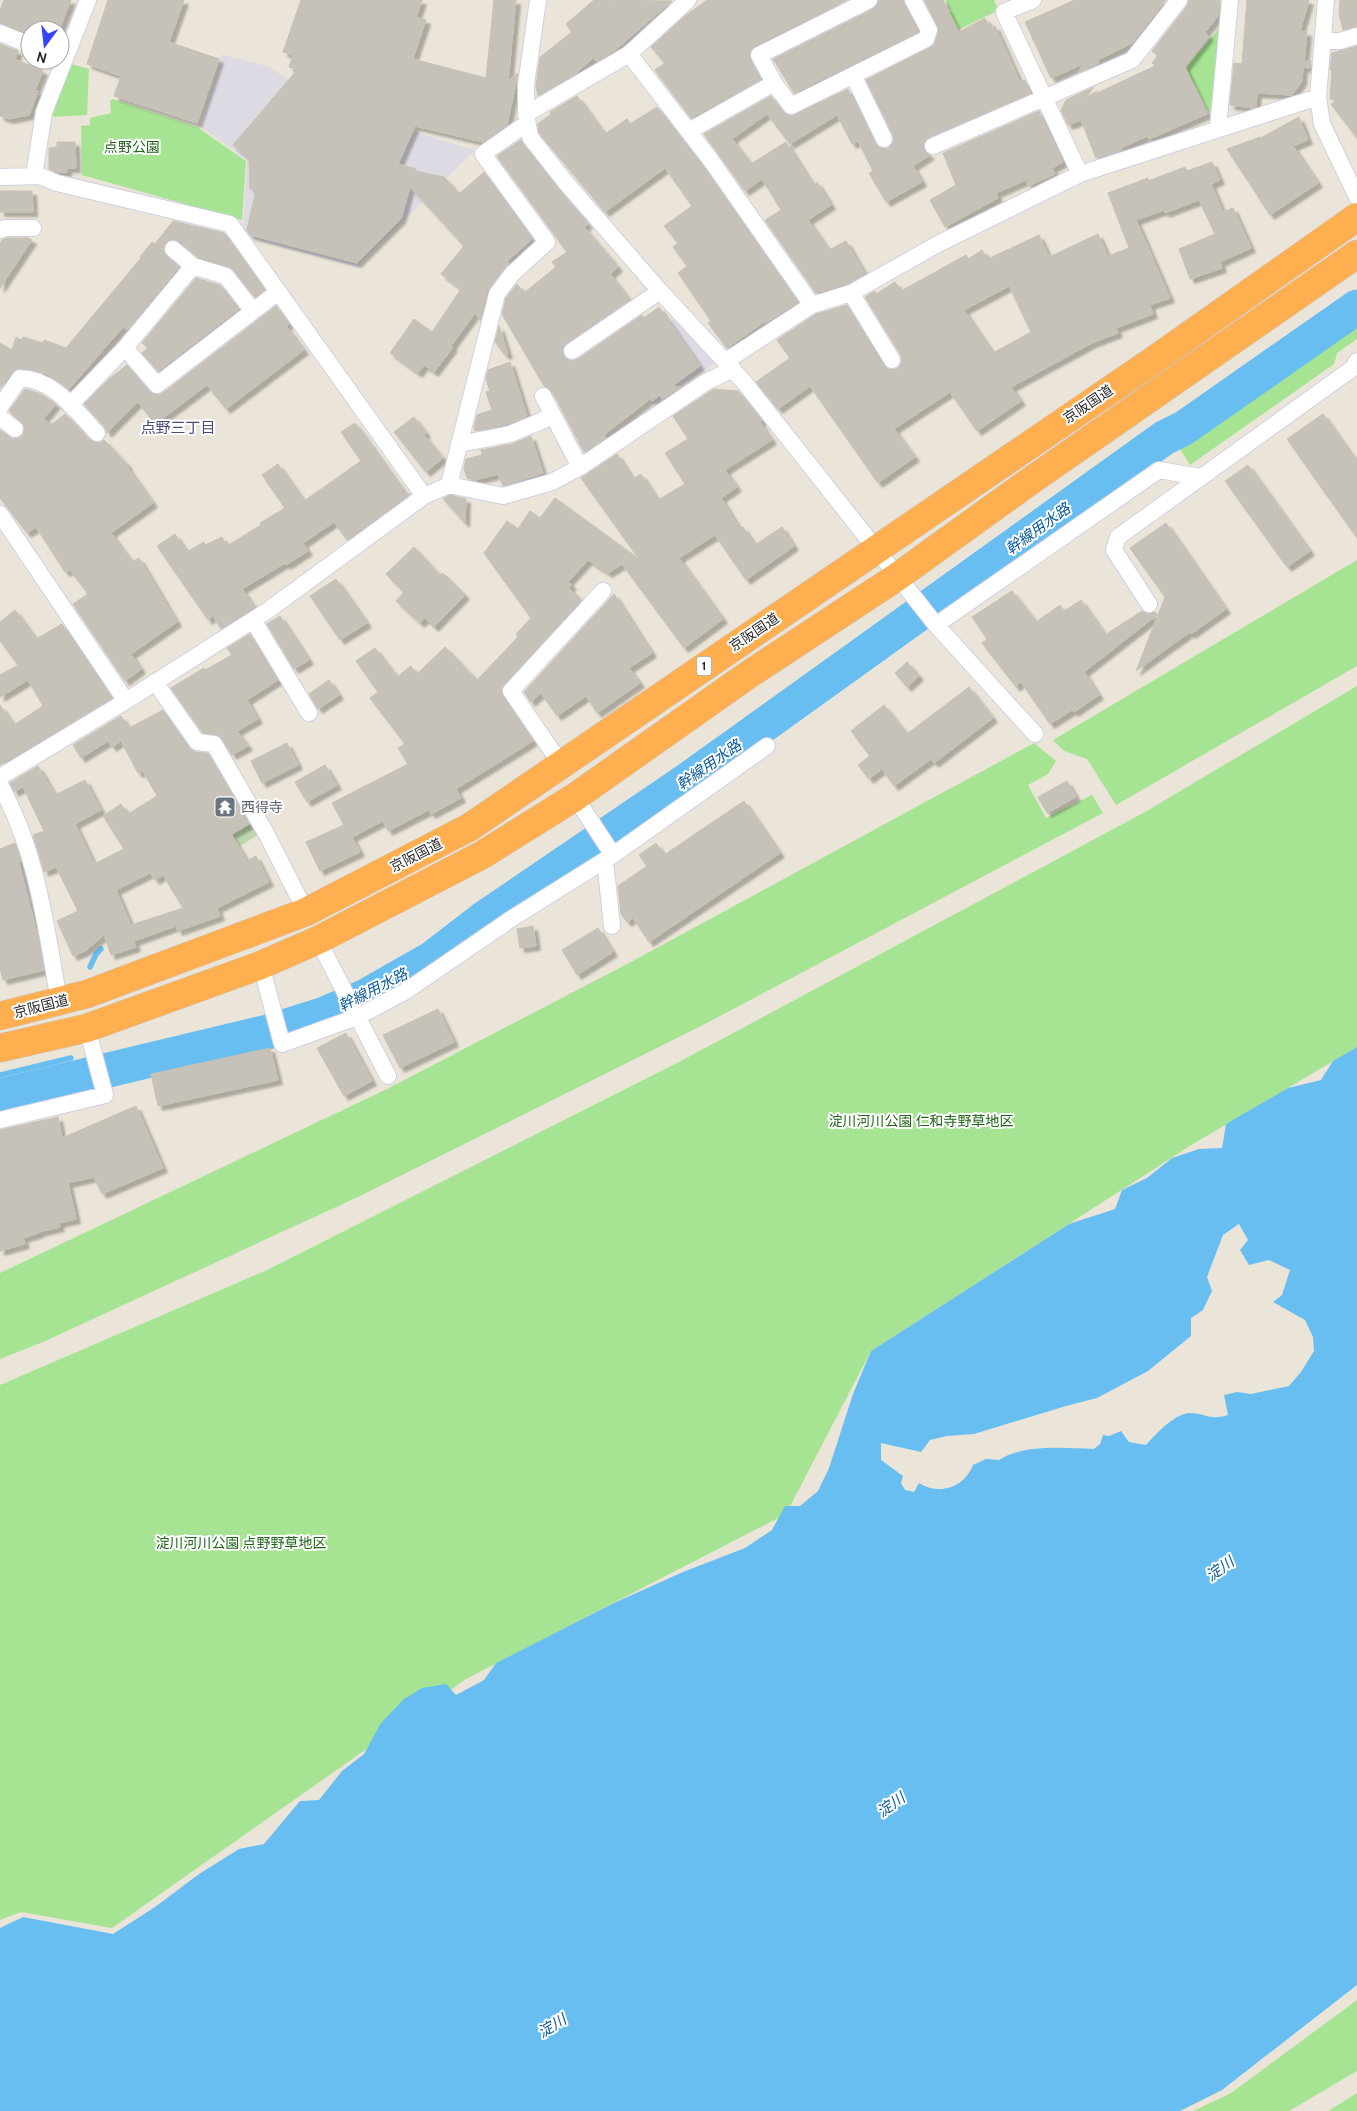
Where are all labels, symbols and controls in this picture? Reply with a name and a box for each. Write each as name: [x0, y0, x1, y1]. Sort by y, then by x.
north arrow: [20, 20, 70, 70]
text: N: [35, 48, 49, 68]
park label: 点野公園: [104, 138, 160, 156]
street label: 京阪国道: [1060, 381, 1116, 427]
district label: 点野三丁目: [140, 419, 216, 437]
water label: 幹線用水路: [1002, 499, 1075, 558]
street label: 京阪国道: [726, 609, 782, 655]
road number: 1: [696, 656, 712, 676]
water label: 幹線用水路: [673, 735, 747, 794]
temple icon: 西得寺: [213, 795, 237, 819]
place label: 西得寺: [241, 798, 283, 816]
street label: 京阪国道: [387, 834, 445, 876]
water label: 幹線用水路: [335, 964, 412, 1015]
street label: 京阪国道: [12, 990, 70, 1022]
park label: 淀川河川公園 仁和寺野草地区: [828, 1112, 1014, 1130]
park label: 淀川河川公園 点野野草地区: [155, 1534, 327, 1552]
water label: 淀川: [1203, 1552, 1239, 1585]
water label: 淀川: [874, 1788, 910, 1821]
water label: 淀川: [535, 2009, 571, 2042]

